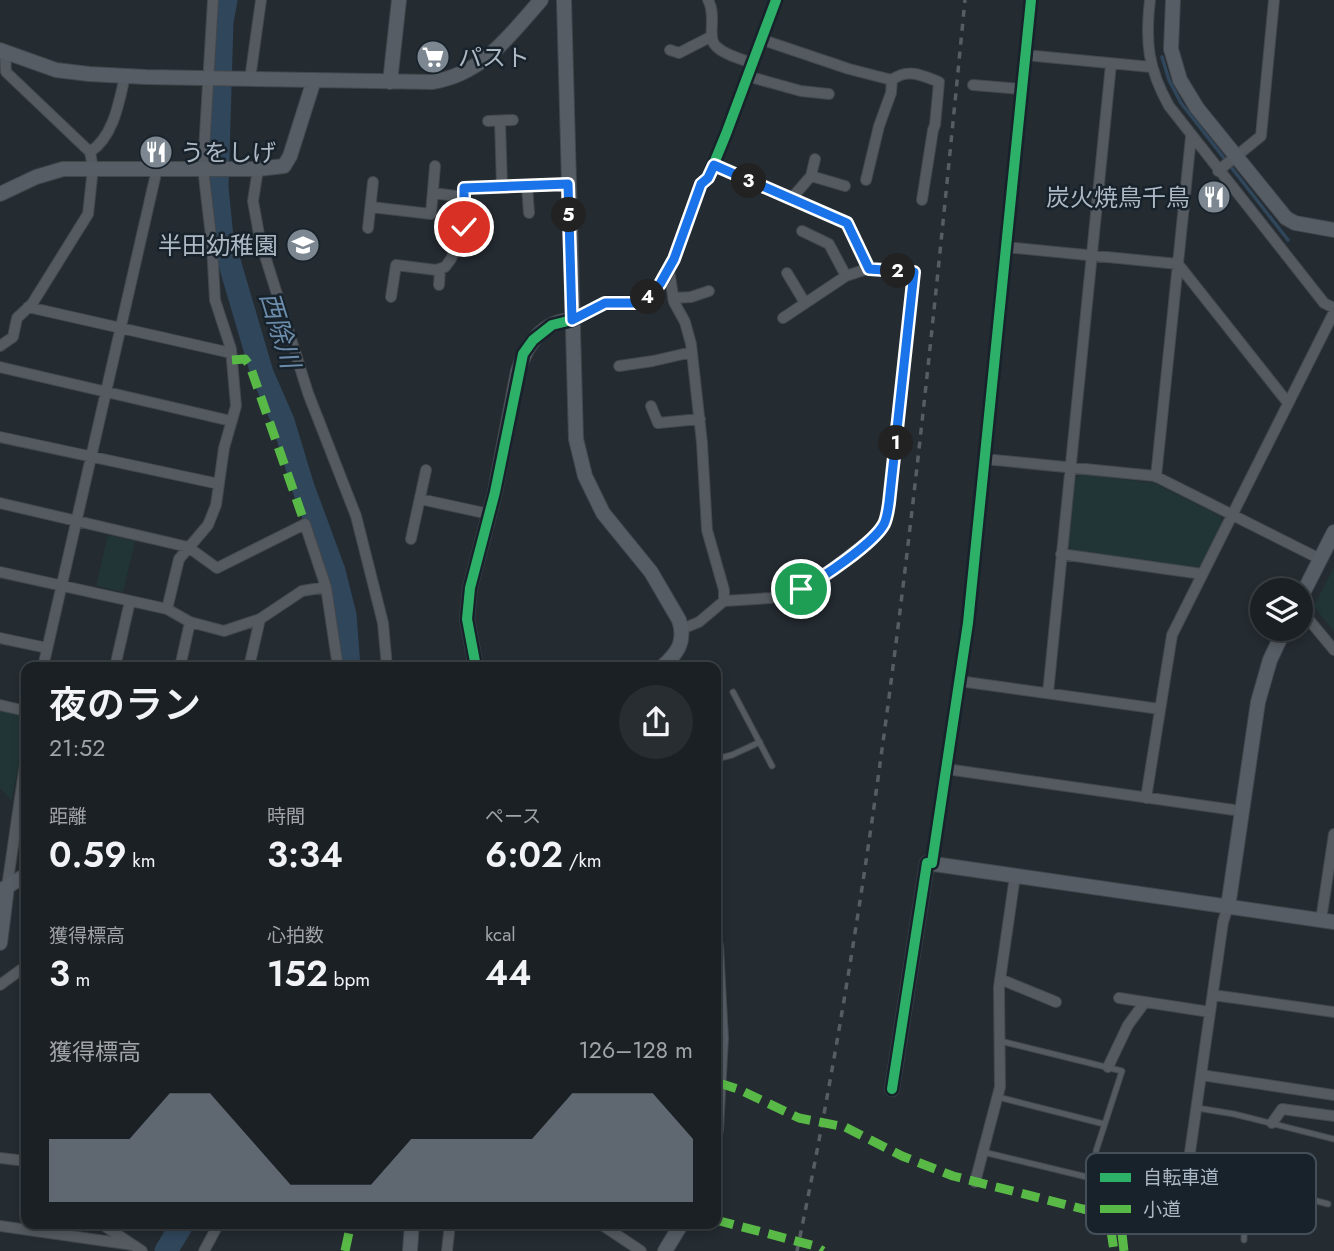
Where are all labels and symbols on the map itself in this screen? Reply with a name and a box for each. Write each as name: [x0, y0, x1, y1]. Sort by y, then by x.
supermarket icon: パスト: [414, 38, 452, 76]
place label: パスト: [458, 40, 530, 75]
restaurant icon: うをしげ: [137, 133, 175, 171]
place label: うをしげ: [180, 135, 276, 170]
pin: 3: [732, 164, 766, 198]
restaurant icon: 炭火焼鳥千鳥: [1195, 178, 1233, 216]
place label: 炭火焼鳥千鳥: [1046, 180, 1190, 215]
pin: [434, 197, 494, 257]
pin: 5: [552, 198, 586, 232]
school or university icon: 半田幼稚園: [284, 226, 322, 264]
place label: 半田幼稚園: [158, 228, 278, 263]
pin: 2: [880, 254, 916, 288]
pin: 4: [630, 280, 666, 314]
water label: 西除川: [250, 287, 310, 376]
pin: 1: [878, 426, 914, 460]
pin: [771, 559, 831, 619]
legend: [1086, 1153, 1316, 1234]
text: 自転車道: [1143, 1164, 1219, 1191]
text: 小道: [1143, 1196, 1181, 1223]

